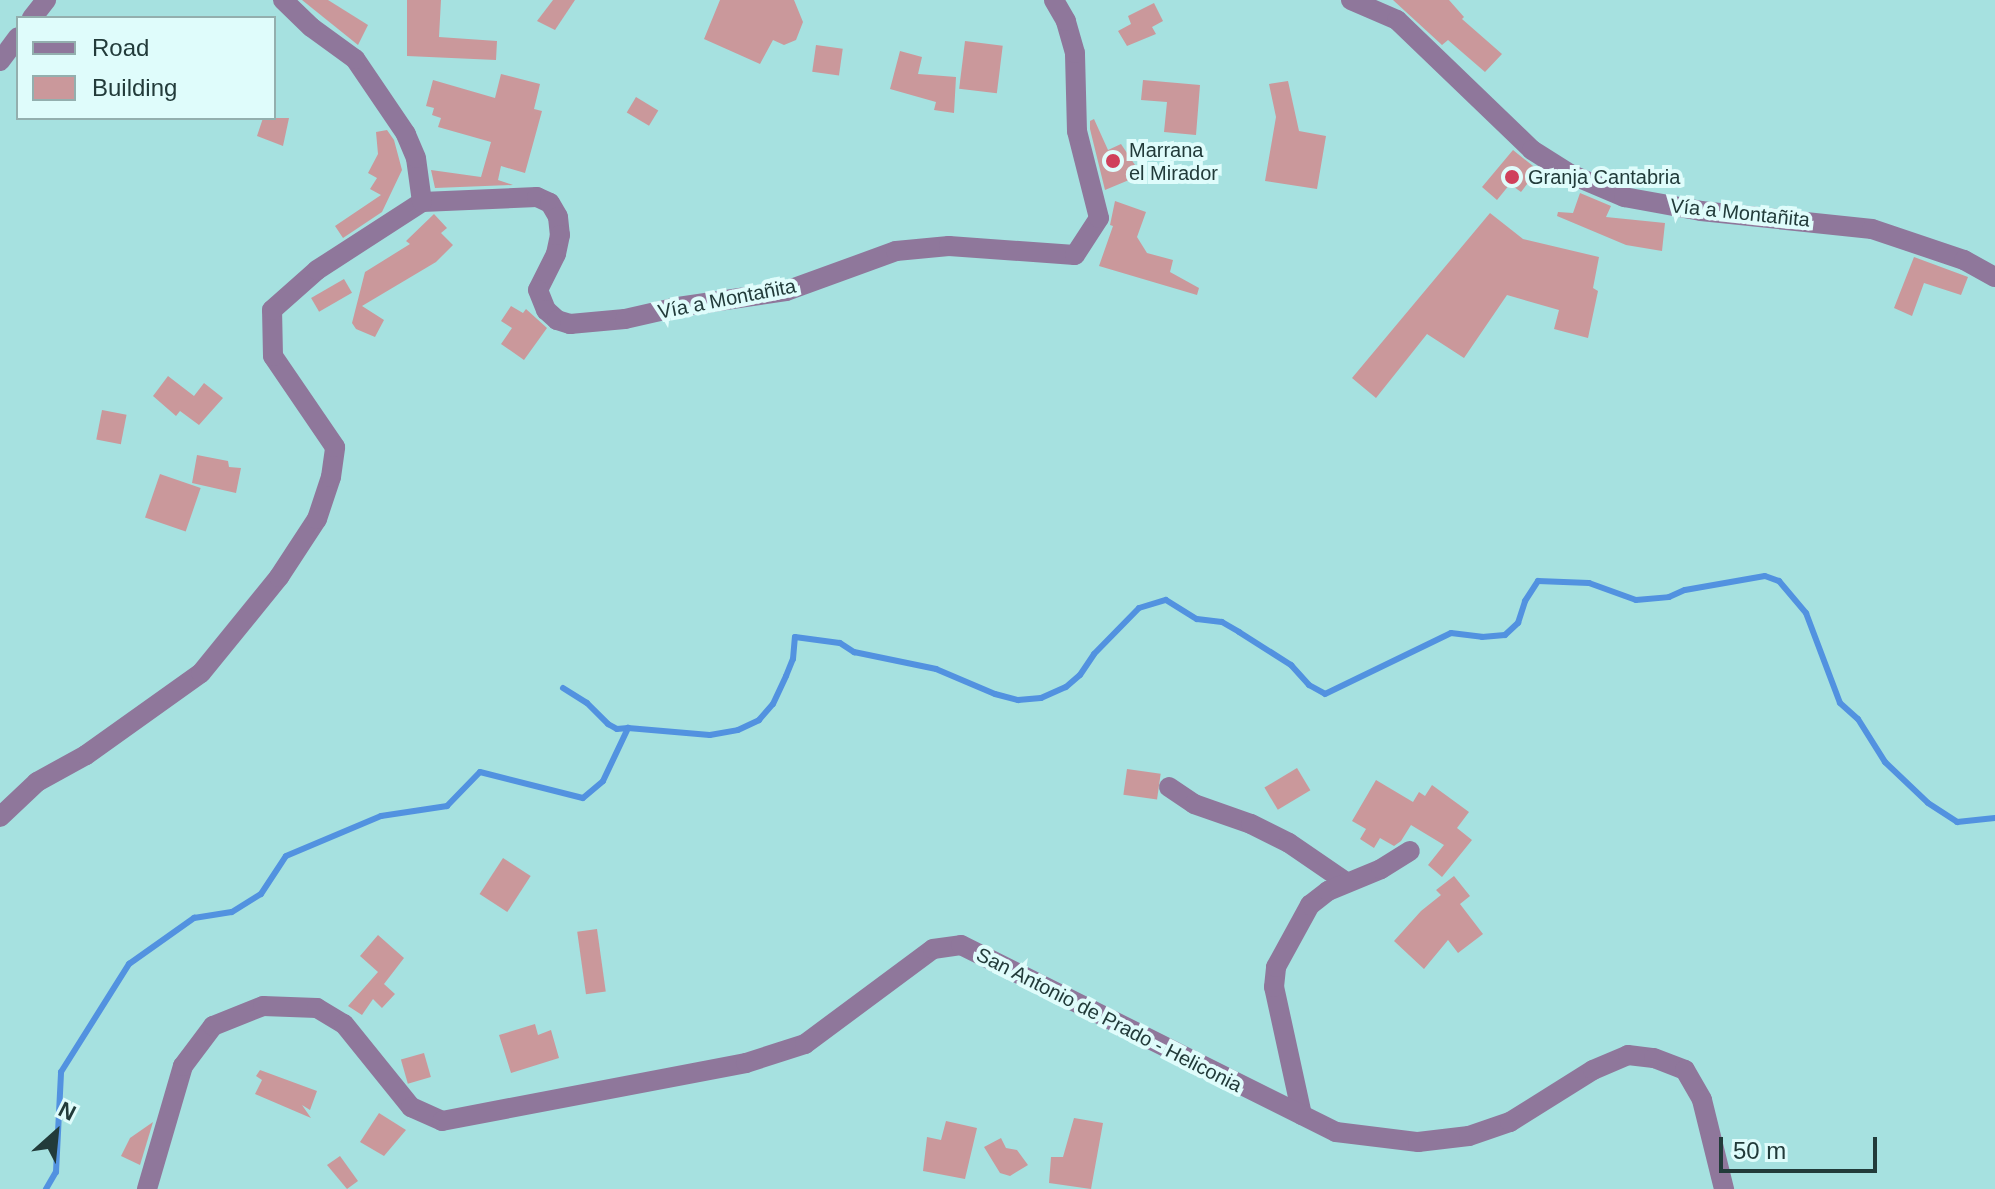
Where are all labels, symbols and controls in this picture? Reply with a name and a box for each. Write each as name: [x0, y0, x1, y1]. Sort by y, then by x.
legend: [16, 16, 276, 120]
text: Road: [92, 34, 149, 61]
text: Building: [92, 74, 177, 101]
place label: Marrana el Mirador: [1129, 138, 1218, 185]
marker: Marrana el Mirador: [1104, 152, 1122, 170]
place label: Granja Cantabria: [1528, 165, 1680, 189]
marker: Granja Cantabria: [1503, 168, 1521, 186]
street label: Vía a Montañita: [1669, 194, 1811, 232]
street label: Vía a Montañita: [656, 274, 798, 324]
street label: San Antonio de Prado - Heliconia: [972, 942, 1246, 1098]
north arrow: [16, 1093, 96, 1173]
text: N: [54, 1096, 80, 1126]
scale bar: [1723, 1121, 1881, 1171]
text: 50 m: [1733, 1137, 1786, 1164]

